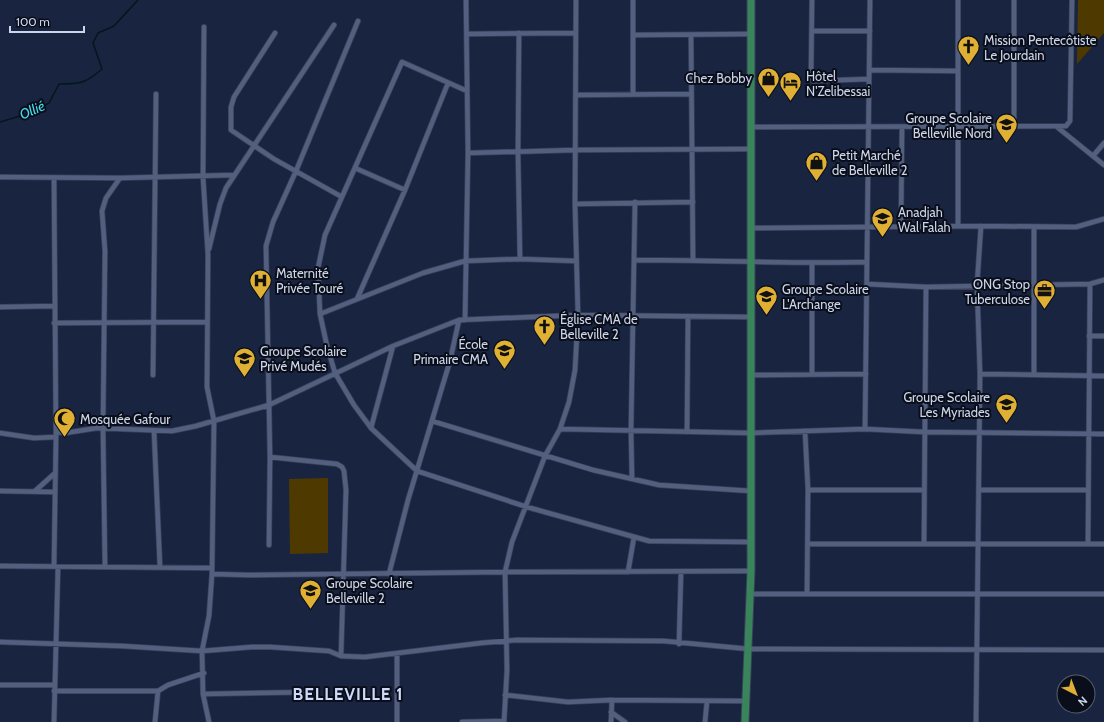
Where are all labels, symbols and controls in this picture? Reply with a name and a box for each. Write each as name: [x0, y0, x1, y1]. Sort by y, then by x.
scale bar: [10, 8, 84, 34]
text: 100 m: [16, 14, 50, 29]
place label: Mission Pentecôtiste Le Jourdain: [984, 32, 1097, 63]
church icon: Mission Pentecôtiste Le Jourdain: [956, 34, 982, 67]
shop icon: Chez Bobby: [755, 65, 781, 98]
place label: Hôtel N'Zelibessai: [806, 68, 870, 99]
place label: Chez Bobby: [685, 70, 752, 86]
hotel icon: Hôtel N'Zelibessai: [778, 70, 804, 103]
water label: Ollié: [17, 96, 48, 123]
place label: Groupe Scolaire Belleville Nord: [905, 110, 992, 141]
school or university icon: Groupe Scolaire Belleville Nord: [994, 112, 1020, 145]
place label: Petit Marché de Belleville 2: [832, 147, 908, 178]
shop icon: Petit Marché de Belleville 2: [803, 149, 829, 182]
place label: Anadjah Wal Falah: [898, 204, 951, 235]
school or university icon: Anadjah Wal Falah: [870, 206, 896, 239]
place label: Maternité Privée Touré: [276, 265, 344, 296]
hospital icon: Maternité Privée Touré: [248, 267, 274, 300]
place label: ONG Stop Tuberculose: [965, 276, 1030, 307]
office icon: ONG Stop Tuberculose: [1032, 278, 1058, 311]
place label: Groupe Scolaire L'Archange: [782, 281, 869, 312]
school or university icon: Groupe Scolaire L'Archange: [753, 283, 779, 316]
place label: Église CMA de Belleville 2: [560, 310, 638, 342]
church icon: Église CMA de Belleville 2: [531, 313, 557, 346]
place label: École Primaire CMA: [413, 335, 488, 367]
school or university icon: École Primaire CMA: [491, 338, 517, 371]
place label: Groupe Scolaire Privé Mudés: [260, 343, 347, 374]
school or university icon: Groupe Scolaire Privé Mudés: [231, 345, 257, 378]
place label: Groupe Scolaire Les Myriades: [903, 389, 991, 420]
school or university icon: Groupe Scolaire Les Myriades: [993, 391, 1019, 424]
mosque icon: Mosquée Gafour: [52, 406, 78, 439]
place label: Mosquée Gafour: [80, 411, 171, 427]
place label: Groupe Scolaire Belleville 2: [326, 575, 413, 606]
school or university icon: Groupe Scolaire Belleville 2: [297, 577, 323, 610]
north arrow: [1056, 674, 1096, 714]
district label: BELLEVILLE 1: [292, 684, 404, 704]
text: N: [1075, 694, 1090, 709]

